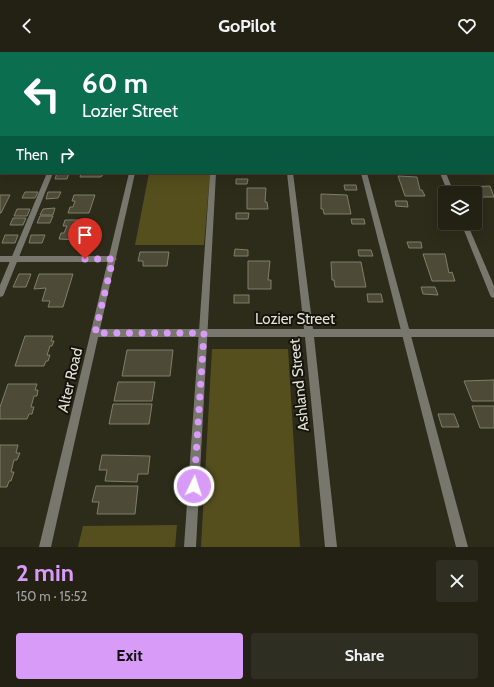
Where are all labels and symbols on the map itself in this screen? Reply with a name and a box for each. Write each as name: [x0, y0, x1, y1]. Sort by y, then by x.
pin: [68, 218, 102, 259]
street label: Lozier Street: [255, 310, 335, 328]
street label: Ashland Street: [285, 338, 313, 432]
street label: Alter Road: [54, 346, 86, 414]
position arrow: [173, 465, 215, 507]

